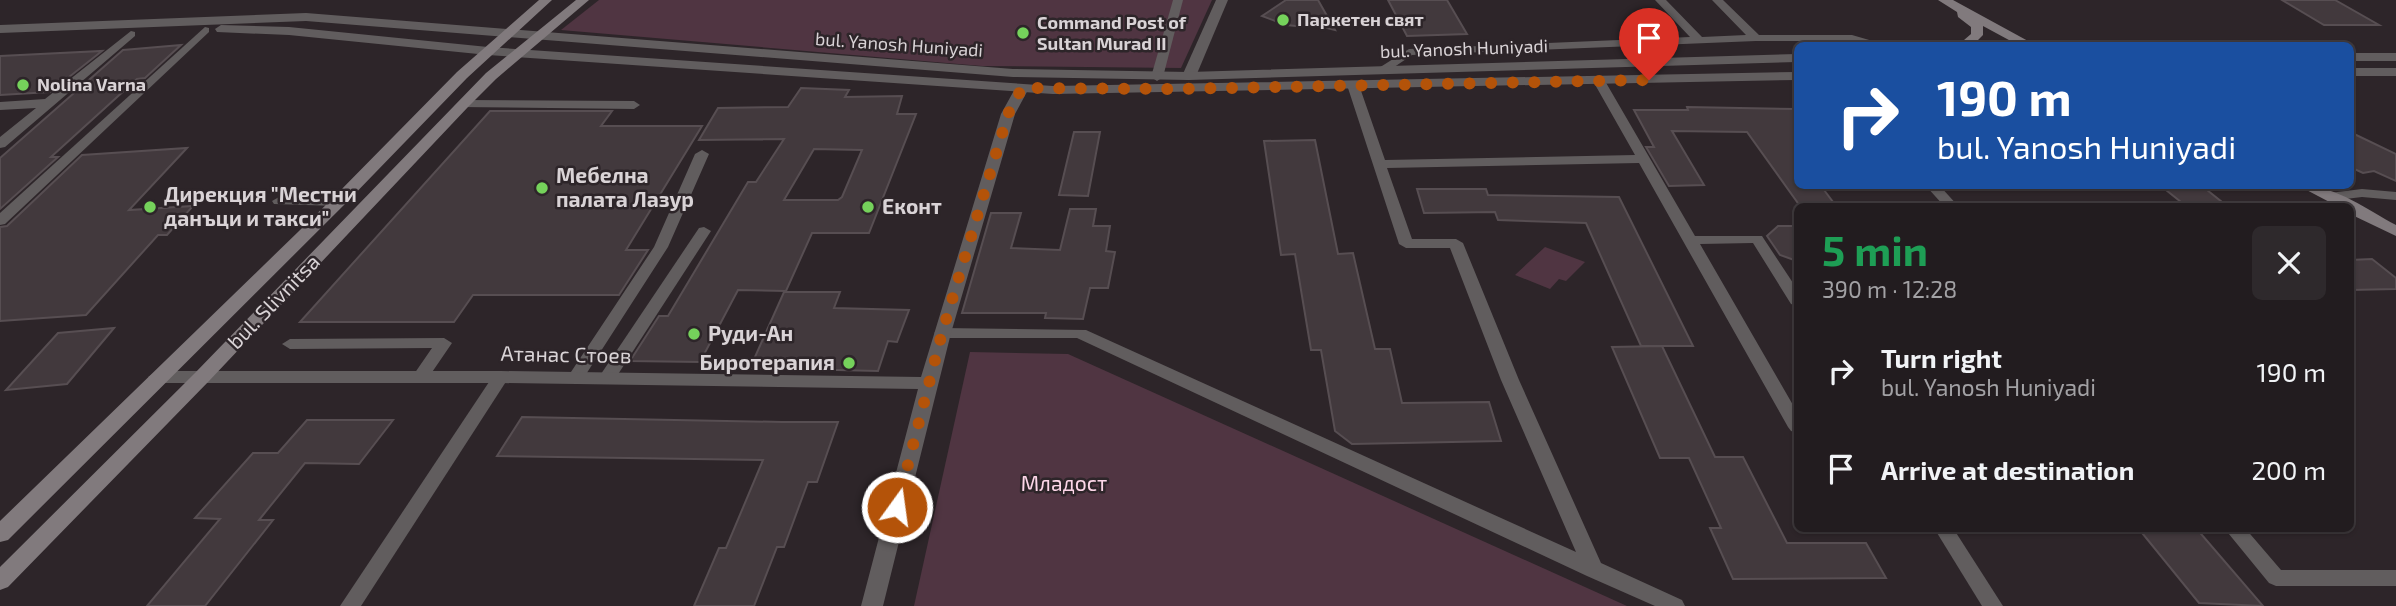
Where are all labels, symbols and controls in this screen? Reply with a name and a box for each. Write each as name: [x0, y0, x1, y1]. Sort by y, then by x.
place label: Паркетен свят: [1297, 8, 1424, 30]
pin: [1619, 8, 1679, 80]
place label: Command Post of Sultan Murad II: [1037, 11, 1187, 54]
marker: Паркетен свят: [1275, 12, 1291, 28]
icon: arrive: [1630, 19, 1668, 57]
marker: Command Post of Sultan Murad II: [1015, 25, 1031, 41]
street label: bul. Yanosh Huniyadi: [814, 27, 984, 61]
street label: bul. Yanosh Huniyadi: [1380, 34, 1548, 62]
text: 190 m: [1937, 67, 2072, 126]
icon: right: [1822, 70, 1913, 161]
place label: Nolina Varna: [37, 73, 146, 95]
marker: Nolina Varna: [15, 77, 31, 93]
text: bul. Yanosh Huniyadi: [1937, 127, 2236, 165]
place label: Мебелна палата Лазур: [556, 162, 694, 211]
marker: Мебелна палата Лазур: [534, 180, 550, 196]
place label: Дирекция "Местни данъци и такси": [164, 181, 357, 230]
place label: Еконт: [882, 193, 942, 218]
marker: Дирекция "Местни данъци и такси": [142, 199, 158, 215]
marker: Еконт: [860, 199, 876, 215]
text: 5 min: [1822, 224, 1928, 274]
button: close: [2252, 226, 2326, 300]
street label: bul. Slivnitsa: [222, 249, 324, 353]
text: 390 m · 12:28: [1822, 275, 1957, 303]
place label: Руди-Ан: [708, 320, 793, 345]
marker: Руди-Ан: [686, 326, 702, 342]
street label: Атанас Стоев: [500, 340, 632, 367]
text: Turn right: [1881, 342, 2002, 373]
place label: Биротерапия: [700, 349, 835, 374]
icon: right: [1822, 352, 1860, 390]
marker: Биротерапия: [841, 355, 857, 371]
text: 190 m: [2257, 356, 2326, 387]
text: bul. Yanosh Huniyadi: [1881, 373, 2096, 401]
icon: arrive: [1822, 450, 1860, 488]
text: Arrive at destination: [1881, 454, 2134, 485]
text: 200 m: [2251, 454, 2326, 485]
position arrow: [860, 470, 934, 544]
park label: Младост: [1021, 470, 1107, 495]

